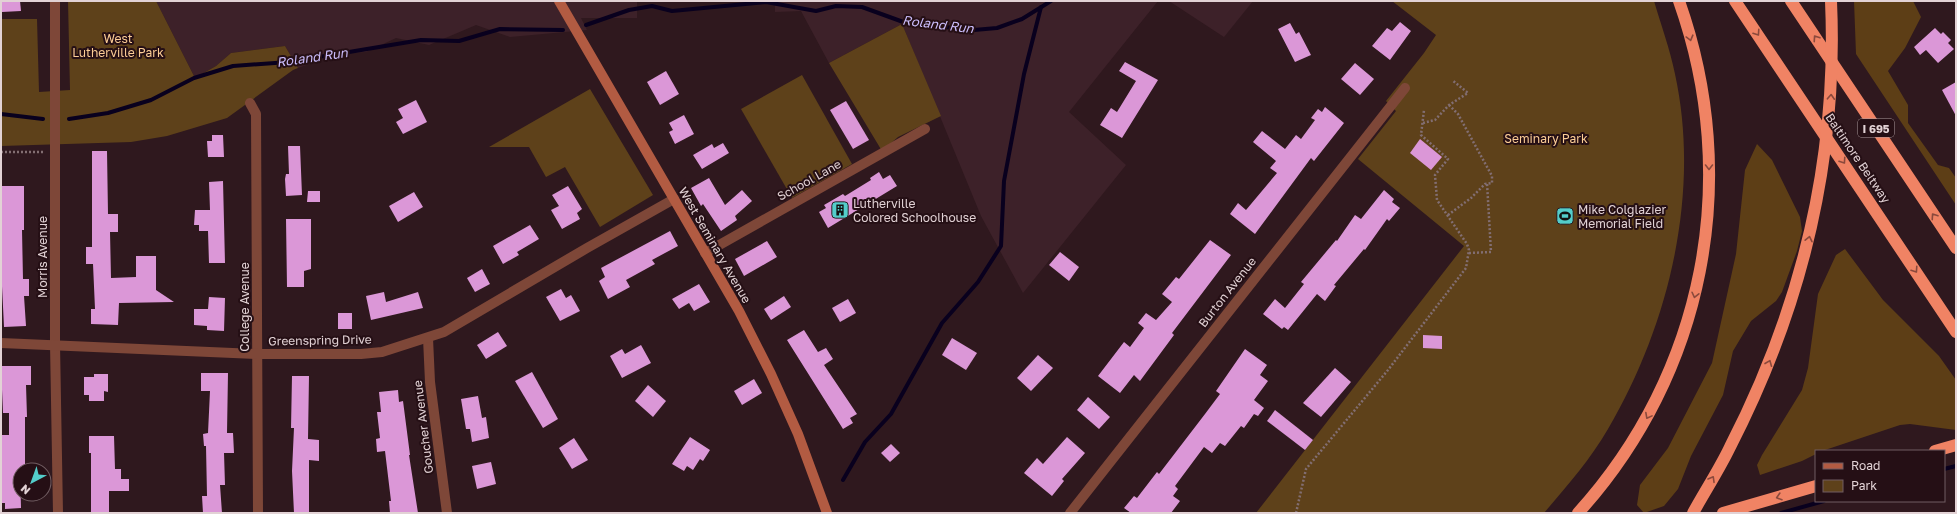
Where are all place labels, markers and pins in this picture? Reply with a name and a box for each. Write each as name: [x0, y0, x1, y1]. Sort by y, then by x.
place label: Lutherville Colored Schoolhouse: [853, 196, 976, 225]
building icon: Lutherville Colored Schoolhouse: [830, 200, 850, 220]
place label: Mike Colglazier Memorial Field: [1578, 202, 1666, 231]
sports icon: Mike Colglazier Memorial Field: [1555, 206, 1575, 226]

